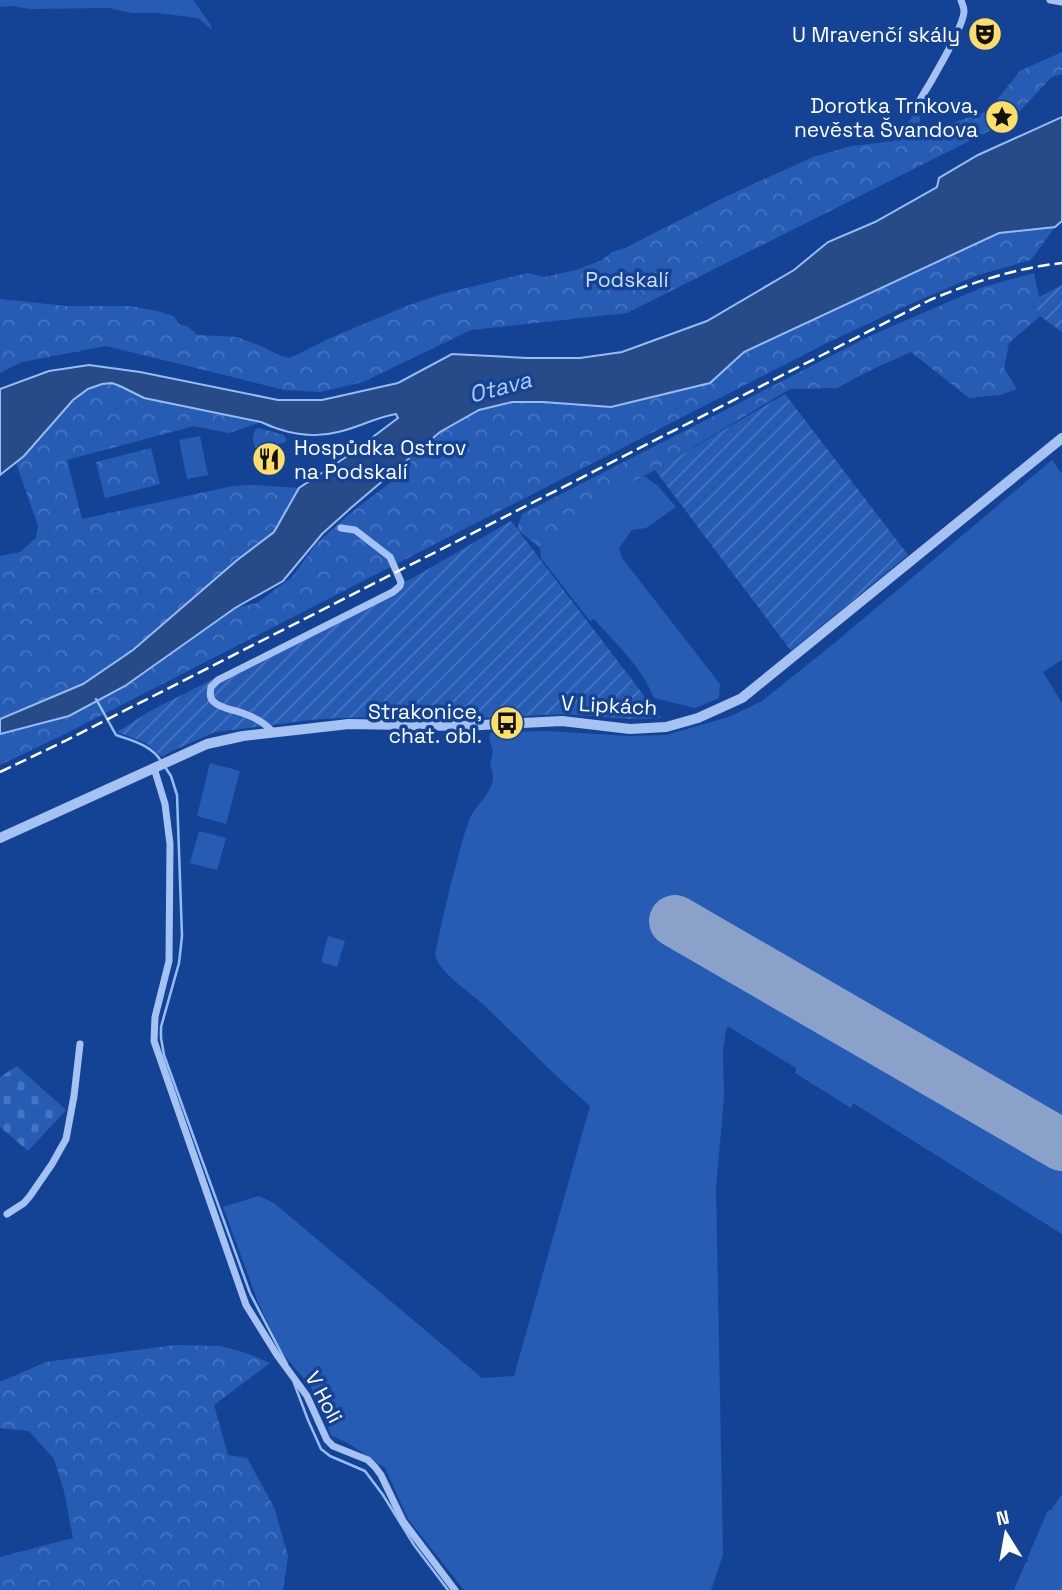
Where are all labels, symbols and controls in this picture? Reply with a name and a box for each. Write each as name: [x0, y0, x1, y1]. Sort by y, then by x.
theatre icon: U Mravenčí skály: [966, 15, 1004, 53]
place label: U Mravenčí skály: [792, 21, 960, 48]
place label: Dorotka Trnkova, nevěsta Švandova: [794, 92, 978, 143]
place icon: Dorotka Trnkova, nevěsta Švandova: [983, 98, 1021, 136]
park label: Podskalí: [585, 266, 669, 293]
water label: Otava: [465, 364, 535, 410]
place label: Hospůdka Ostrov na Podskalí: [294, 434, 466, 485]
restaurant icon: Hospůdka Ostrov na Podskalí: [250, 440, 288, 478]
street label: V Lipkách: [560, 689, 658, 721]
place label: Strakonice, chat. obl.: [368, 698, 482, 749]
bus stop icon: Strakonice, chat. obl.: [488, 704, 526, 742]
street label: V Holi: [299, 1366, 349, 1428]
north arrow: [971, 1499, 1041, 1569]
text: N: [994, 1504, 1011, 1531]

